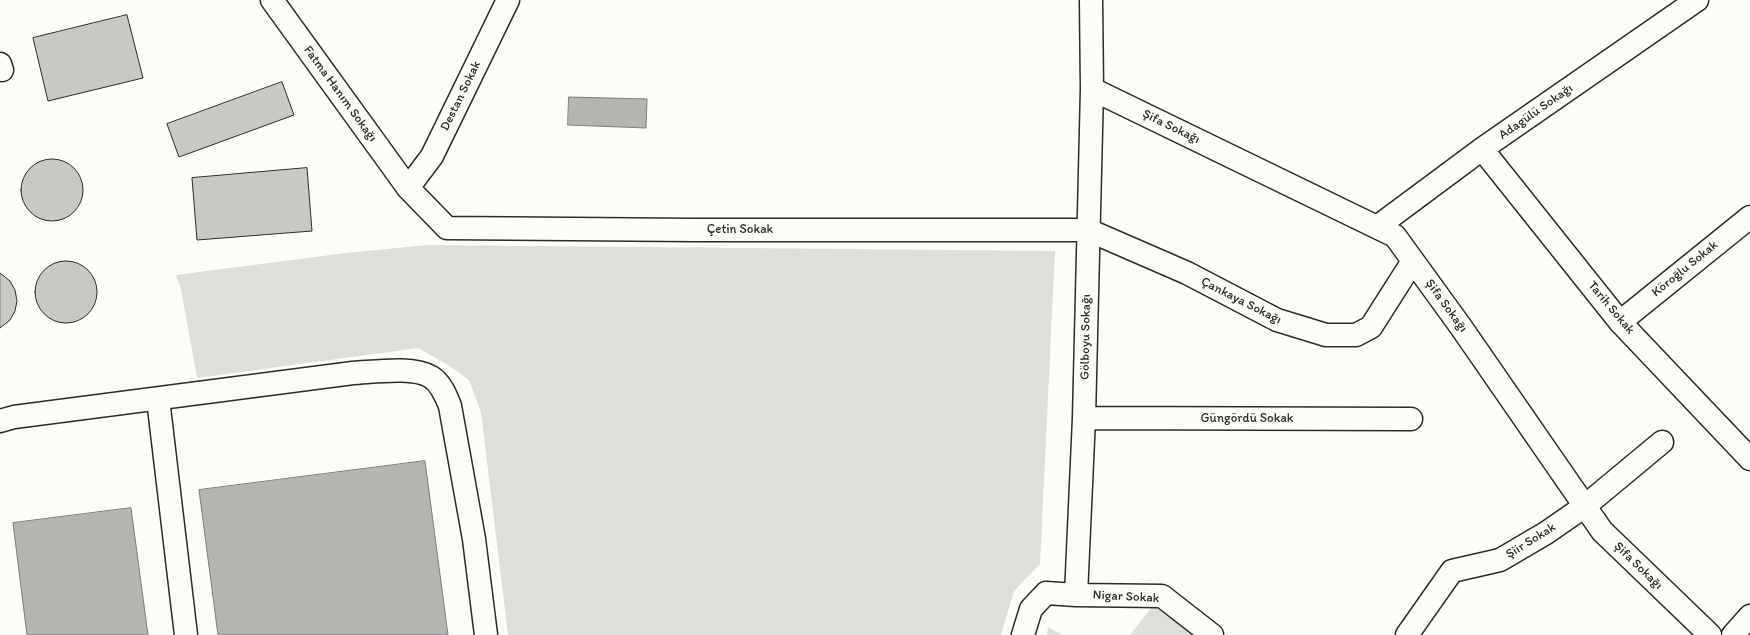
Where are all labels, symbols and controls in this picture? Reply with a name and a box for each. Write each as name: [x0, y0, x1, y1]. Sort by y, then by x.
street label: Fatma Hanım Sokağı: [300, 43, 380, 145]
street label: Destan Sokak: [437, 58, 485, 134]
street label: Adagülü Sokağı: [1496, 81, 1576, 143]
street label: Şifa Sokağı: [1140, 106, 1202, 148]
street label: Çetin Sokak: [707, 222, 773, 238]
street label: Köroğlu Sokak: [1649, 238, 1721, 300]
street label: Çankaya Sokağı: [1198, 274, 1284, 328]
street label: Şifa Sokağı: [1421, 276, 1471, 336]
street label: Tarih Sokak: [1584, 278, 1638, 338]
street label: Gölboyu Sokağı: [1077, 294, 1095, 380]
street label: Güngördü Sokak: [1201, 411, 1293, 427]
street label: Şiir Sokak: [1503, 520, 1559, 562]
street label: Şifa Sokağı: [1610, 539, 1666, 593]
street label: Nigar Sokak: [1092, 587, 1160, 607]

